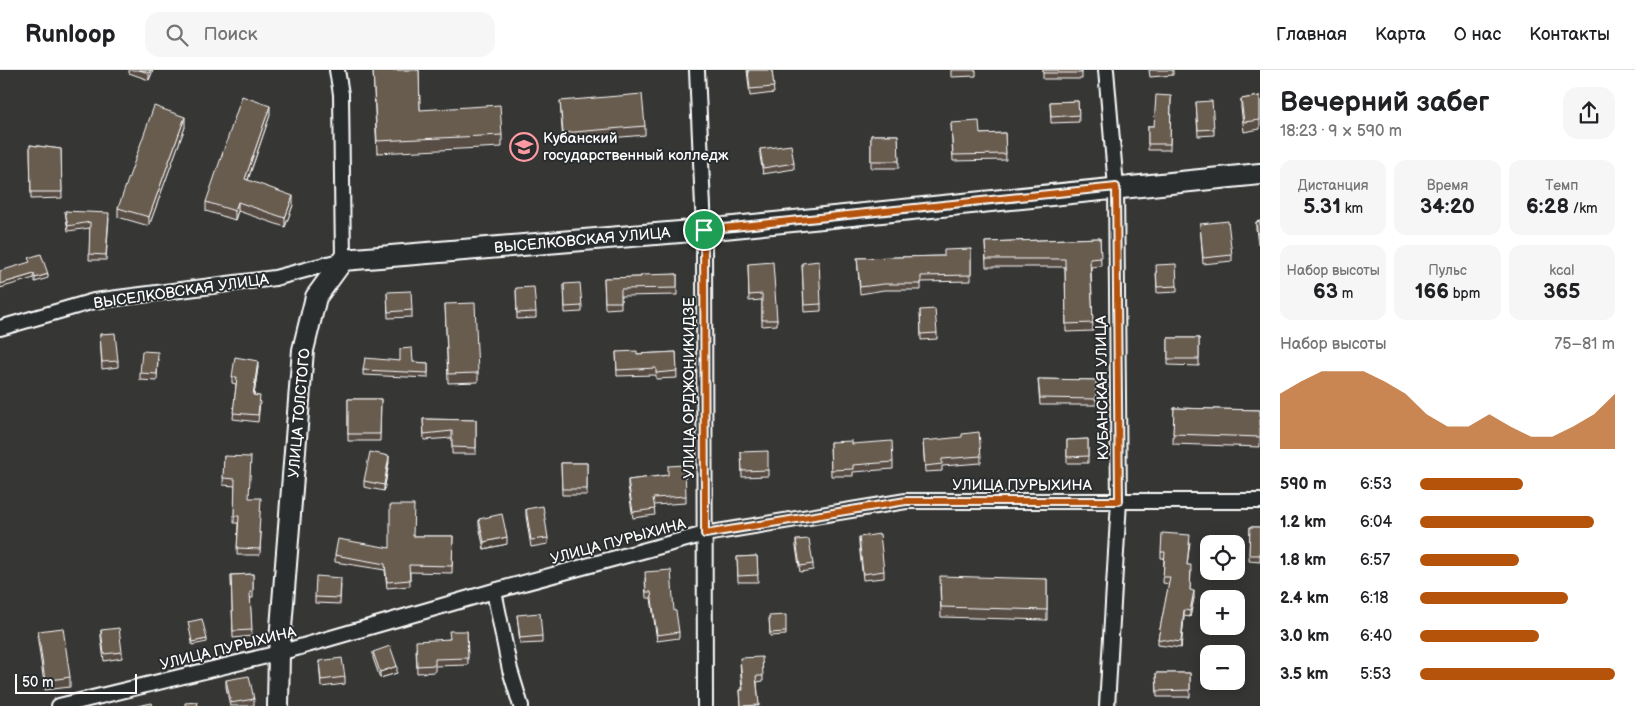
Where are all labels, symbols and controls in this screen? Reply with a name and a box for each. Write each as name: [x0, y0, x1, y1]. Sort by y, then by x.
search box: [145, 12, 495, 57]
text: Runloop: [25, 20, 115, 49]
icon: search: [163, 21, 191, 49]
text: Поиск: [203, 23, 258, 46]
text: Главная: [1276, 24, 1347, 45]
text: Карта: [1375, 24, 1426, 45]
text: О нас: [1454, 24, 1501, 45]
text: Контакты: [1529, 24, 1610, 45]
text: Вечерний забег: [1280, 86, 1489, 119]
button: share: [1563, 87, 1615, 139]
text: 18:23 · 9 × 590 m: [1280, 122, 1402, 141]
place label: Кубанский государственный колледж: [543, 129, 729, 165]
school or university icon: Кубанский государственный колледж: [509, 132, 539, 162]
text: Дистанция: [1298, 177, 1369, 194]
text: Время: [1427, 177, 1468, 194]
text: Темп: [1545, 177, 1578, 194]
text: 5.31: [1303, 194, 1341, 219]
text: 34:20: [1420, 194, 1475, 219]
text: 6:28: [1526, 194, 1569, 219]
text: km: [1341, 200, 1363, 217]
text: /km: [1569, 200, 1598, 217]
pin: [683, 209, 725, 251]
icon: arrive: [690, 216, 718, 244]
street label: ВЫСЕЛКОВСКАЯ УЛИЦА: [493, 223, 672, 258]
text: Набор высоты: [1287, 262, 1380, 279]
text: Пульс: [1428, 262, 1467, 279]
text: kcal: [1549, 262, 1574, 279]
street label: ВЫСЕЛКОВСКАЯ УЛИЦА: [92, 270, 271, 313]
text: 63: [1313, 279, 1338, 304]
text: 166: [1415, 279, 1449, 304]
text: 365: [1543, 279, 1580, 304]
text: m: [1338, 285, 1353, 302]
text: bpm: [1449, 285, 1480, 302]
street label: УЛИЦА ОРДЖОНИКИДЗЕ: [680, 297, 699, 479]
street label: КУБАНСКАЯ УЛИЦА: [1092, 315, 1113, 460]
text: Набор высоты: [1280, 335, 1387, 354]
text: 75–81 m: [1554, 335, 1615, 354]
street label: УЛИЦА ТОЛСТОГО: [284, 347, 315, 479]
text: 590 m: [1280, 475, 1327, 494]
text: 6:53: [1360, 475, 1392, 494]
street label: УЛИЦА ПУРЫХИНА: [952, 476, 1093, 495]
text: 1.2 km: [1280, 513, 1326, 532]
text: 6:04: [1360, 513, 1392, 532]
street label: УЛИЦА ПУРЫХИНА: [548, 514, 689, 569]
map controls: [1200, 535, 1245, 690]
button: locate: [1200, 535, 1245, 580]
text: 1.8 km: [1280, 551, 1326, 570]
text: 6:57: [1360, 551, 1390, 570]
text: 2.4 km: [1280, 589, 1329, 608]
text: 6:18: [1360, 589, 1389, 608]
button: +: [1200, 590, 1245, 635]
street label: УЛИЦА ПУРЫХИНА: [158, 622, 299, 675]
text: 3.0 km: [1280, 627, 1329, 646]
text: 6:40: [1360, 627, 1392, 646]
button: −: [1200, 645, 1245, 690]
text: 3.5 km: [1280, 665, 1328, 684]
text: 5:53: [1360, 665, 1391, 684]
scale bar: [15, 671, 138, 694]
text: 50 m: [22, 674, 54, 691]

